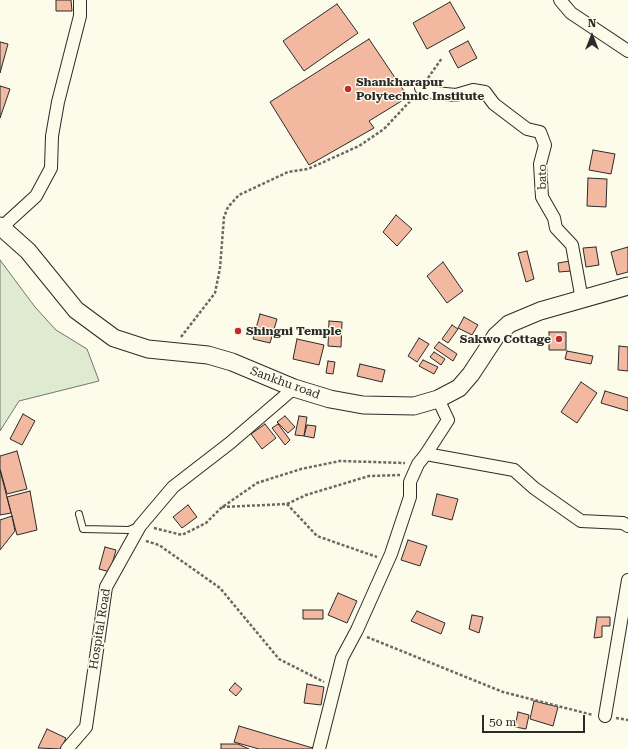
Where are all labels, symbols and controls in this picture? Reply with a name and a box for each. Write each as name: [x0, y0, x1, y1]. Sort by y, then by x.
north arrow: [572, 16, 612, 56]
text: N: [588, 17, 596, 30]
place label: Shankharapur Polytechnic Institute: [356, 75, 484, 103]
marker: Shankharapur Polytechnic Institute: [343, 84, 353, 94]
street label: bato: [535, 164, 549, 190]
place label: Shingni Temple: [246, 324, 342, 338]
marker: Shingni Temple: [233, 326, 243, 336]
place label: Sakwo Cottage: [460, 332, 551, 346]
marker: Sakwo Cottage: [554, 334, 564, 344]
street label: Sankhu road: [248, 364, 322, 402]
street label: Hospital Road: [86, 588, 114, 670]
scale bar: [484, 707, 587, 733]
text: 50 m: [489, 715, 516, 729]

